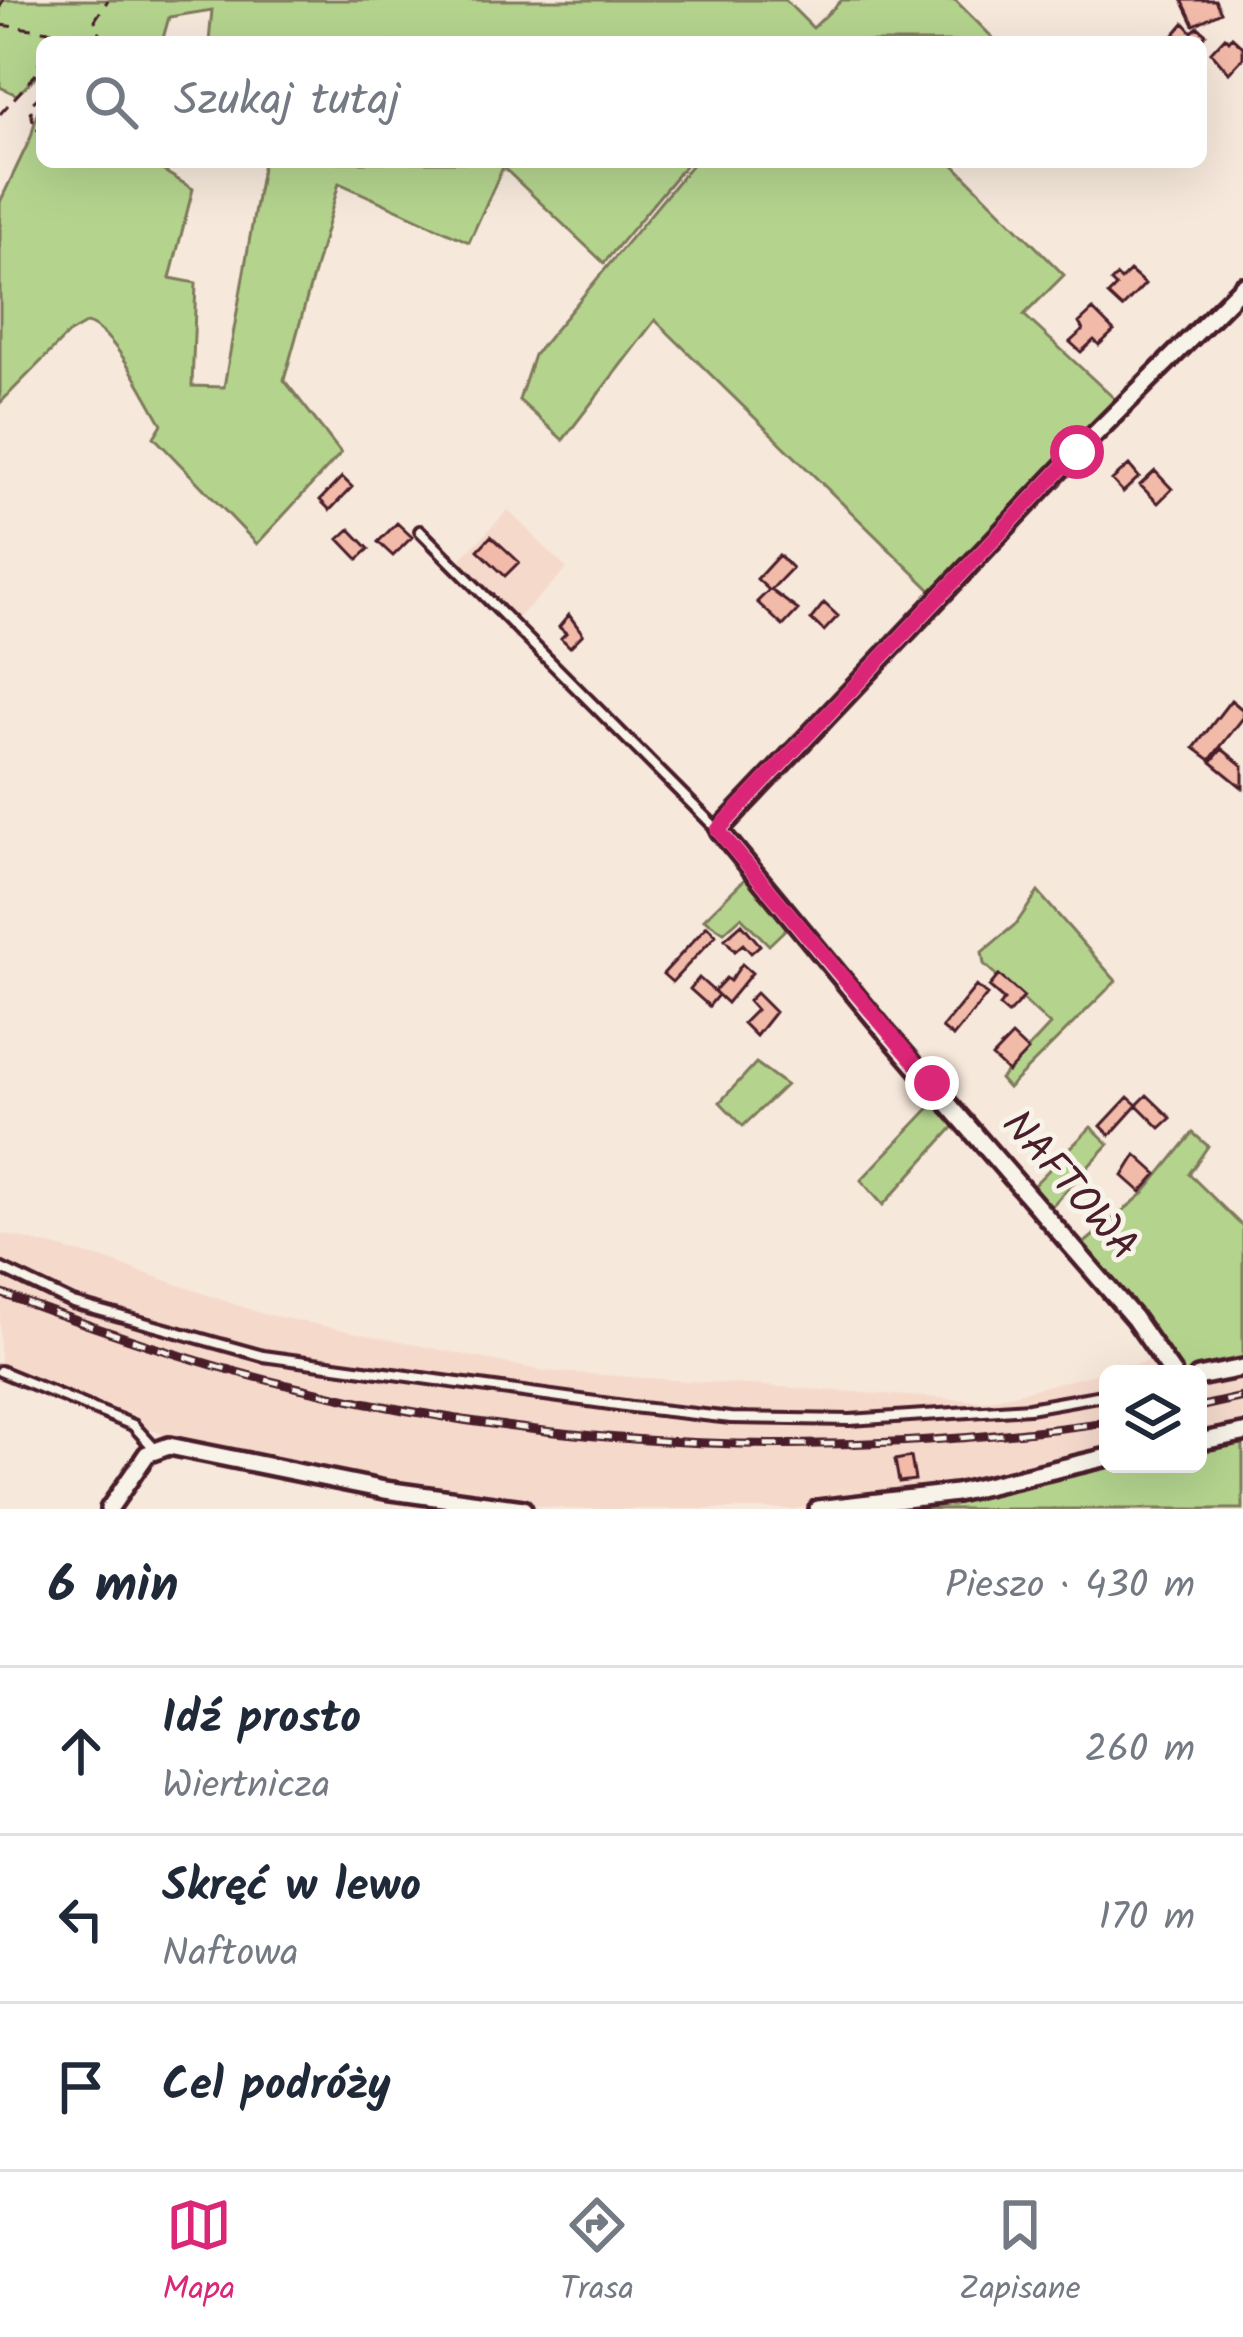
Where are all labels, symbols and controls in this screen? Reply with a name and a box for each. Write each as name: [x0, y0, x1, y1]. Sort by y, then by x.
search box: [36, 36, 1207, 168]
text: Szukaj tutaj: [174, 66, 400, 138]
icon: search: [78, 69, 144, 135]
route start: [1050, 425, 1104, 479]
route end: [905, 1056, 959, 1110]
street label: NAFTOWA: [984, 1095, 1154, 1277]
map controls: [1099, 1365, 1207, 1473]
button: layers: [1099, 1365, 1207, 1473]
text: 6 min: [48, 1547, 179, 1628]
text: Pieszo · 430 m: [945, 1556, 1195, 1618]
text: Idź prosto: [162, 1684, 361, 1756]
icon: ahead: [48, 1718, 114, 1784]
text: 260 m: [1084, 1720, 1195, 1782]
text: Wiertnicza: [162, 1756, 330, 1818]
text: Skręć w lewo: [162, 1852, 421, 1924]
icon: left: [48, 1886, 114, 1952]
text: 170 m: [1099, 1888, 1195, 1950]
text: Naftowa: [162, 1924, 299, 1986]
text: Cel podróży: [162, 2051, 391, 2123]
icon: arrive: [48, 2054, 114, 2120]
tab: Mapa: [163, 2192, 235, 2317]
tab: Trasa: [560, 2192, 634, 2317]
tab: Zapisane: [959, 2192, 1080, 2317]

